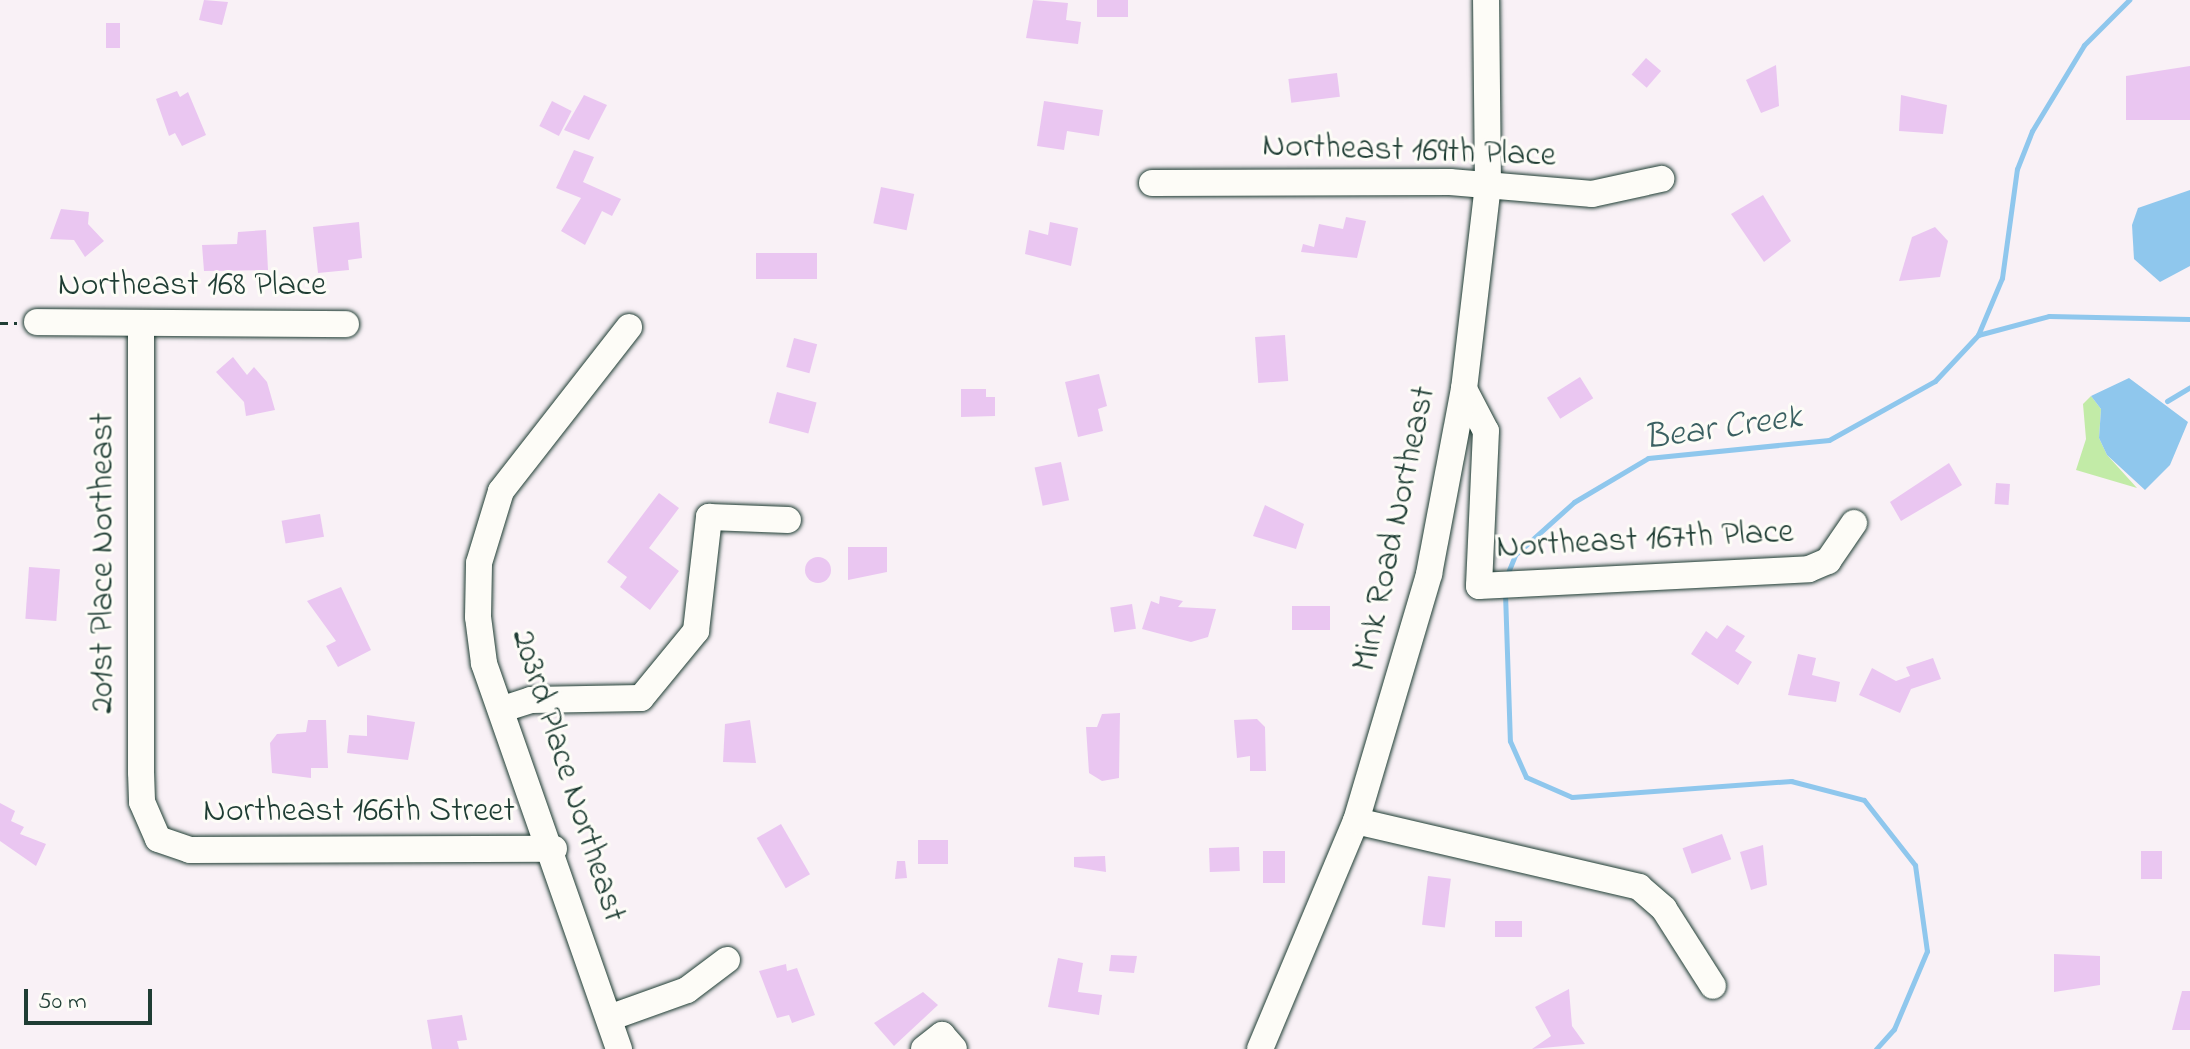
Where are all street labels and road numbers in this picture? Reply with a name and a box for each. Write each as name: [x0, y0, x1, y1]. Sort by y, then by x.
street label: Northeast 169th Place: [1262, 126, 1556, 178]
street label: Northeast 168 Place: [58, 267, 326, 307]
street label: Mink Road Northeast: [1346, 383, 1446, 675]
street label: 201st Place Northeast: [84, 412, 124, 714]
street label: Northeast 167th Place: [1495, 513, 1795, 569]
street label: 203rd Place Northeast: [500, 624, 634, 928]
street label: Northeast 166th Street: [203, 793, 515, 833]

